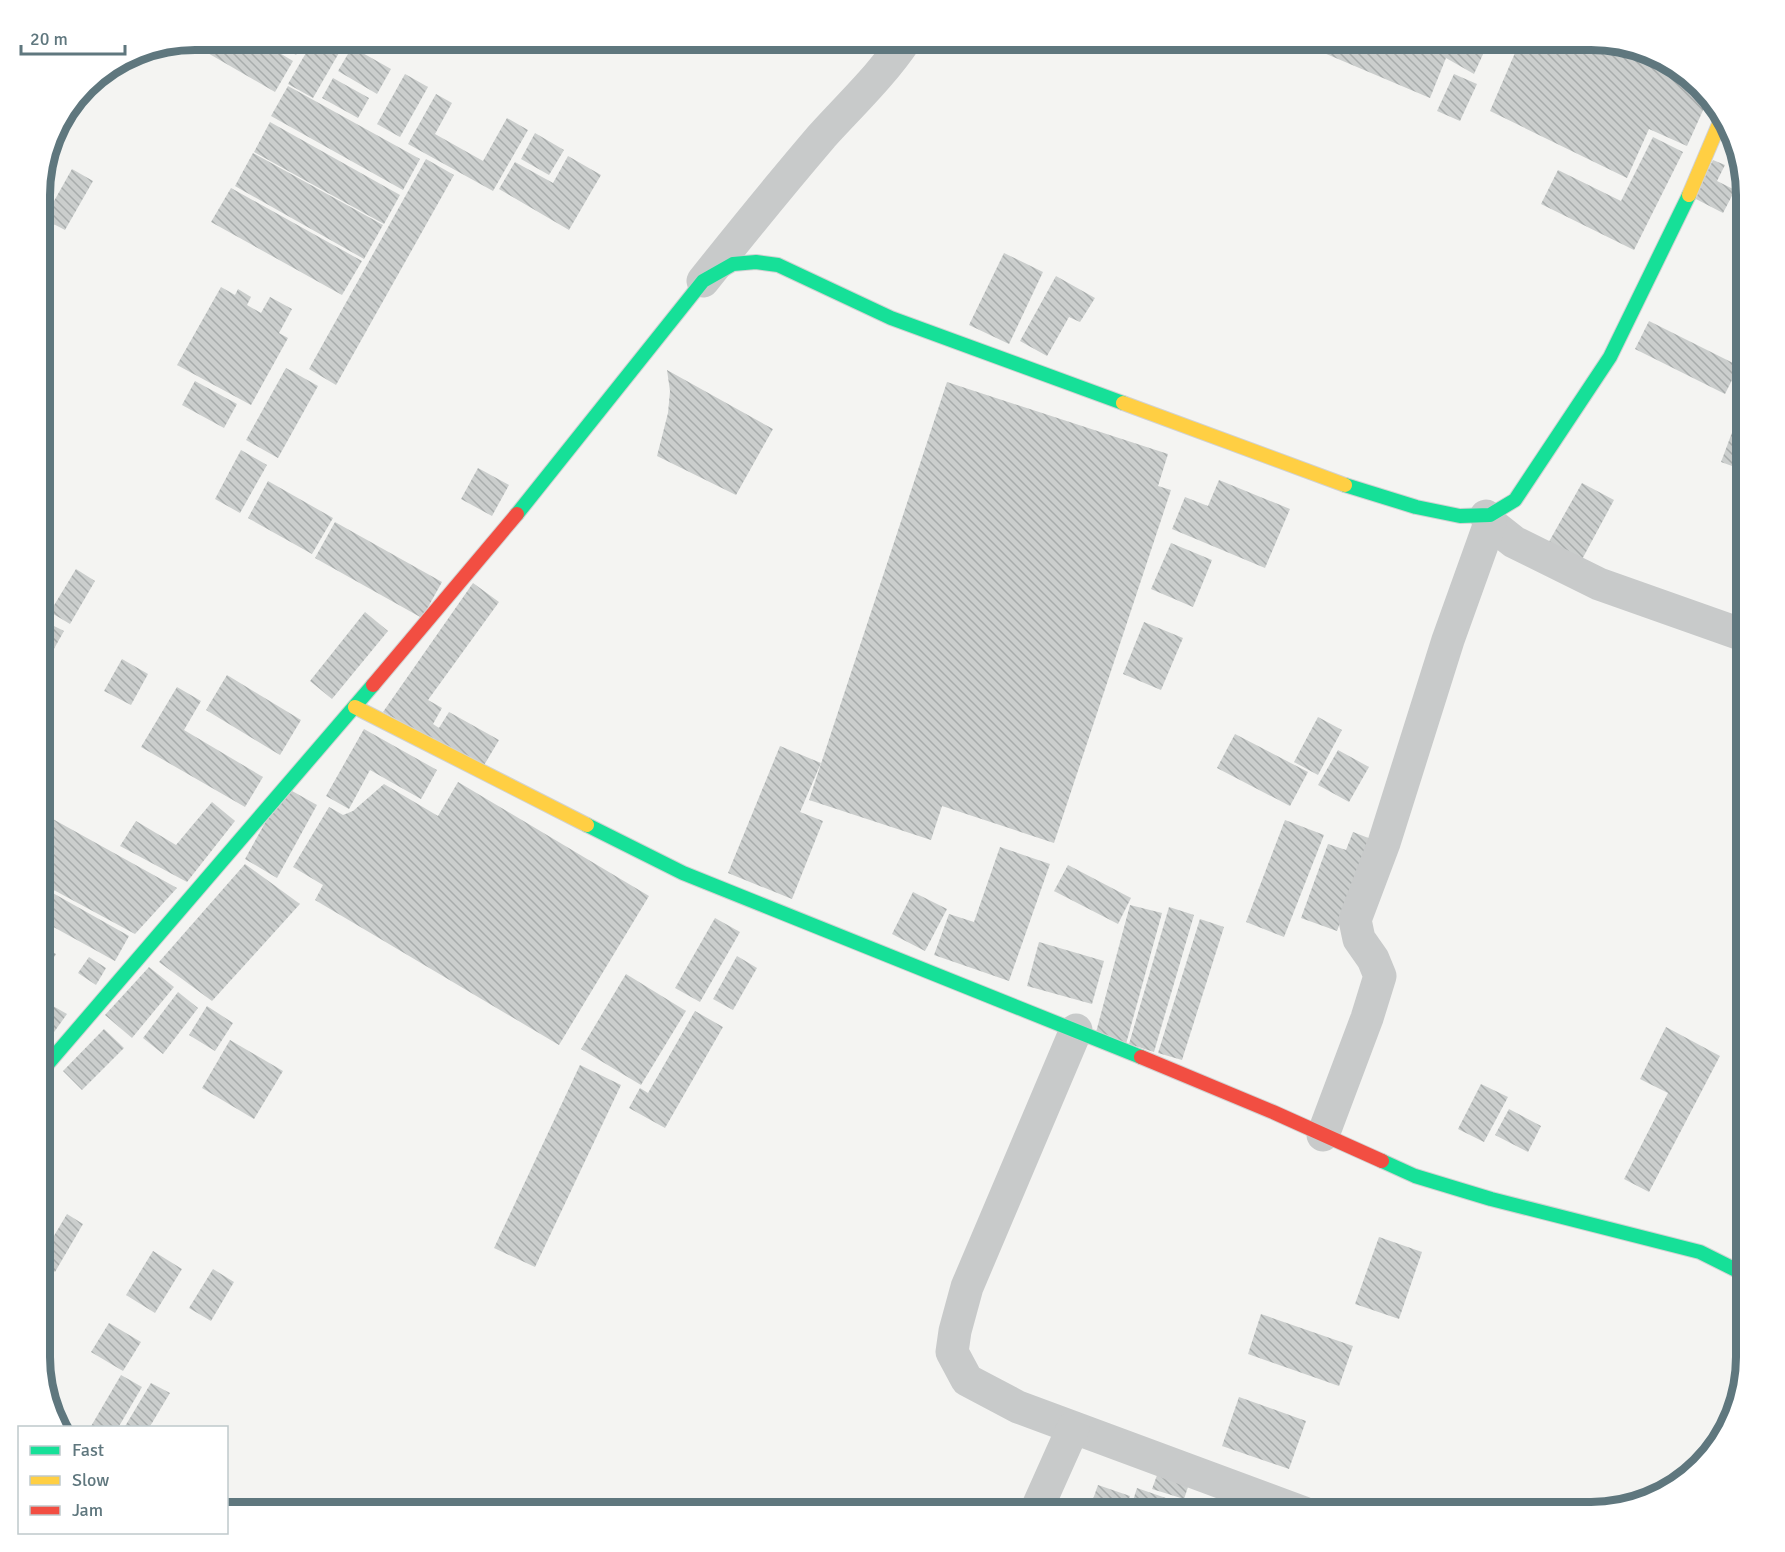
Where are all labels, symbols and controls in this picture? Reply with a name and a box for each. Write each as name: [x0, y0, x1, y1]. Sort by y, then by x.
scale bar: [21, 18, 124, 56]
text: 20 m: [30, 28, 68, 50]
legend: [18, 1426, 228, 1534]
text: Fast: [72, 1439, 104, 1461]
text: Slow: [72, 1469, 109, 1491]
text: Jam: [72, 1499, 103, 1521]

